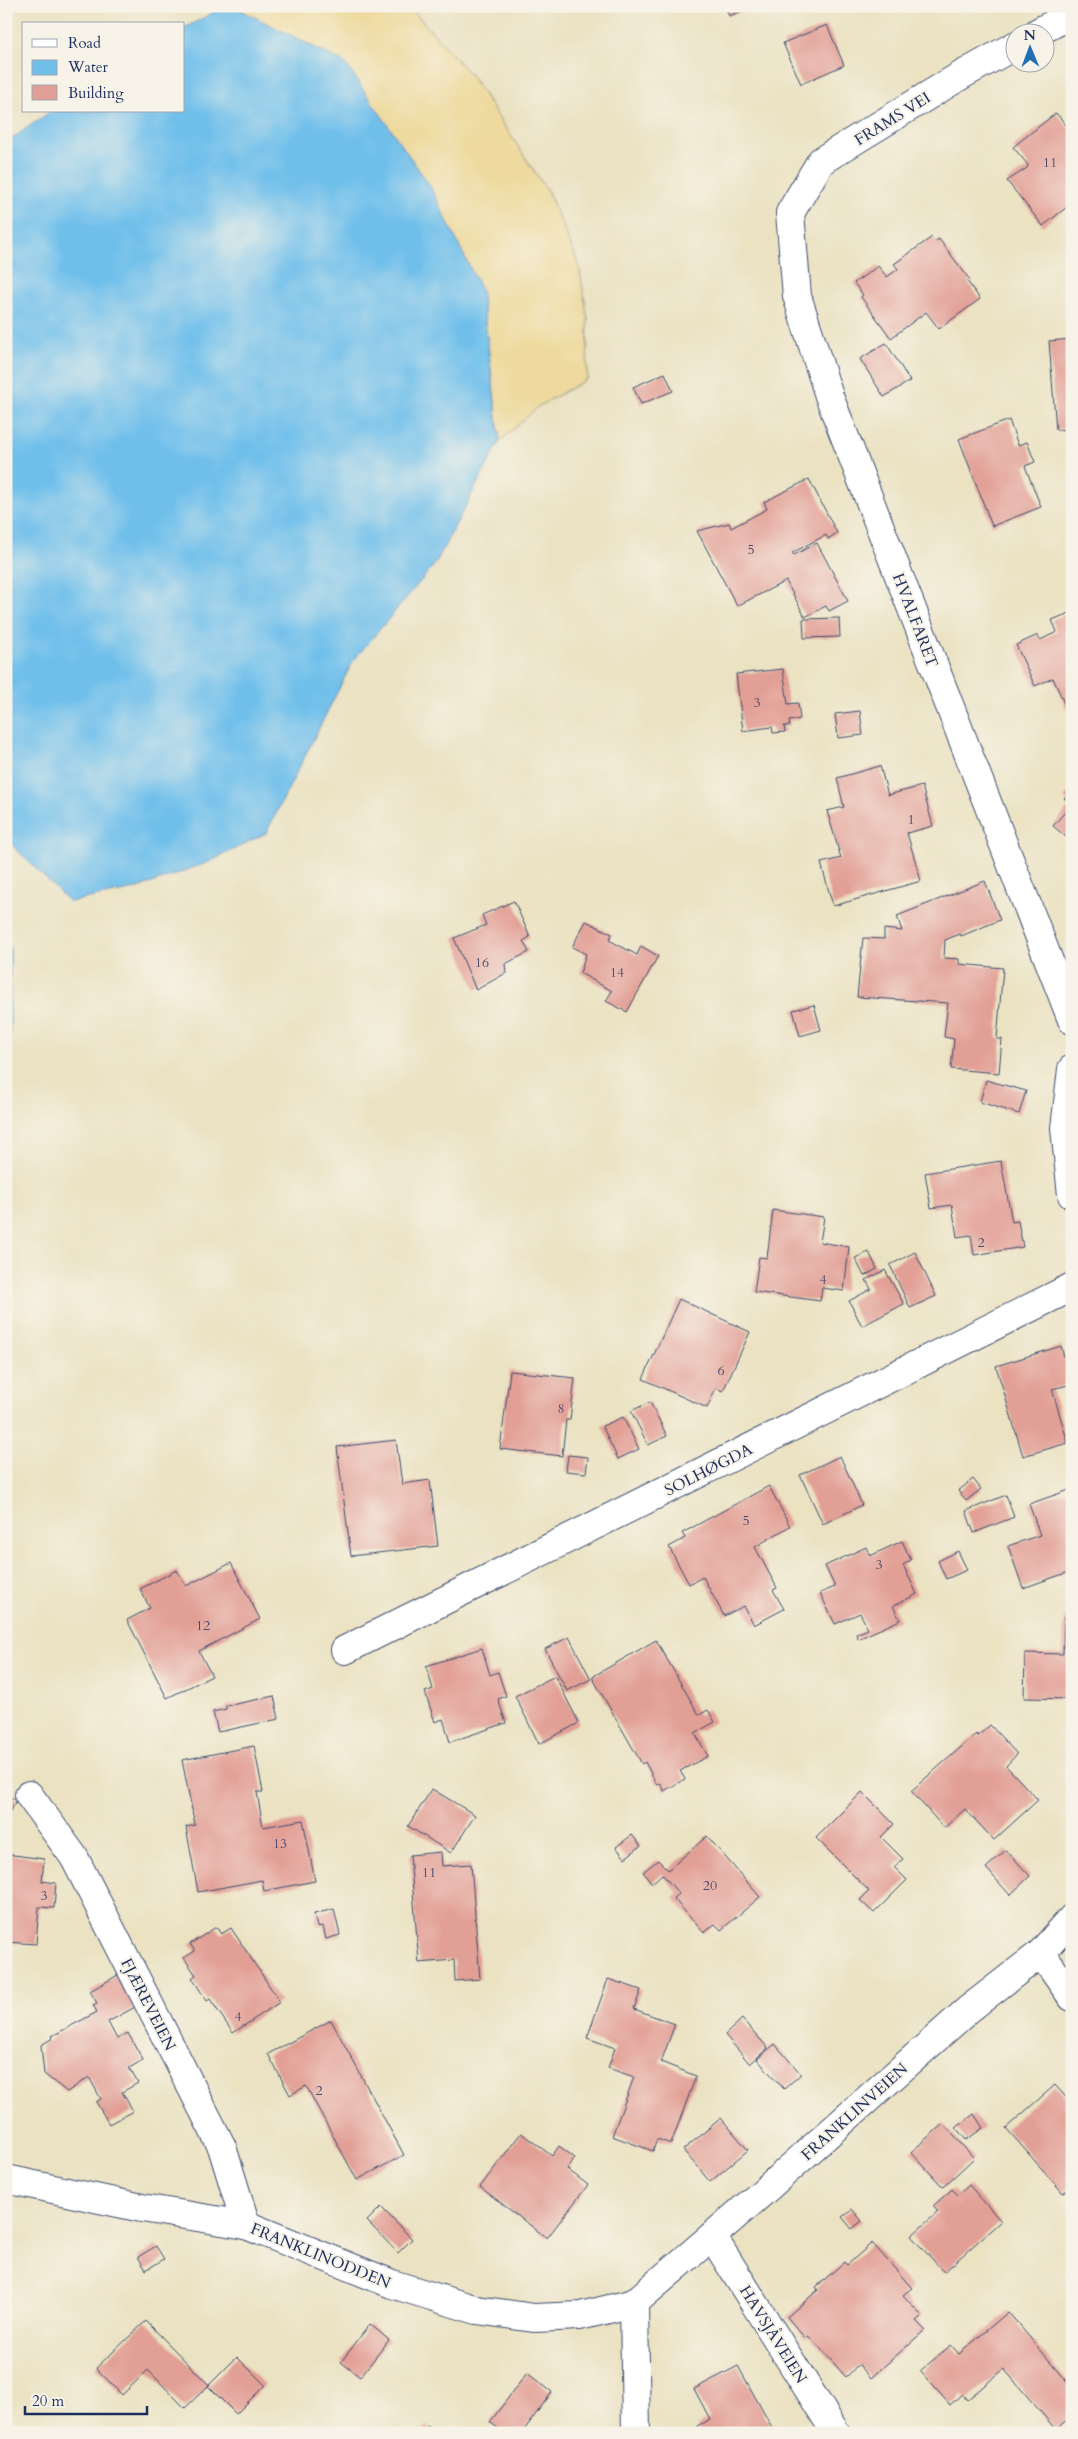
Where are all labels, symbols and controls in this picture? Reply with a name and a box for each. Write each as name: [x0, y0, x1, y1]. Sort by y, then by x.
legend: [22, 22, 185, 112]
north arrow: [1006, 22, 1056, 72]
text: N: [1024, 26, 1036, 45]
text: Road: [68, 33, 101, 53]
text: Water: [67, 57, 109, 77]
text: Building: [68, 83, 124, 103]
street label: FRAMS VEI: [850, 87, 935, 151]
house number: 11: [1043, 153, 1057, 172]
house number: 5: [747, 540, 755, 559]
street label: HVALFARET: [887, 570, 943, 671]
house number: 3: [753, 693, 761, 712]
house number: 1: [907, 810, 915, 829]
house number: 16: [475, 953, 489, 972]
house number: 14: [610, 963, 624, 982]
house number: 2: [977, 1233, 985, 1252]
house number: 4: [819, 1270, 827, 1289]
house number: 6: [717, 1361, 725, 1380]
house number: 8: [557, 1399, 565, 1418]
street label: SOLHØGDA: [661, 1438, 757, 1501]
house number: 5: [742, 1511, 750, 1530]
house number: 3: [875, 1555, 883, 1574]
house number: 12: [196, 1616, 210, 1635]
house number: 13: [273, 1834, 287, 1853]
house number: 11: [422, 1863, 436, 1882]
house number: 20: [703, 1876, 717, 1895]
house number: 3: [40, 1886, 48, 1905]
street label: FJÆREVEIEN: [115, 1954, 181, 2055]
house number: 4: [234, 2007, 242, 2026]
street label: FRANKLINVEIEN: [797, 2058, 913, 2166]
house number: 2: [315, 2081, 323, 2100]
street label: FRANKLINODDEN: [247, 2218, 394, 2294]
street label: HAVSJÅVEIEN: [734, 2281, 812, 2388]
scale bar: [25, 2384, 148, 2416]
text: 20 m: [32, 2391, 64, 2411]

